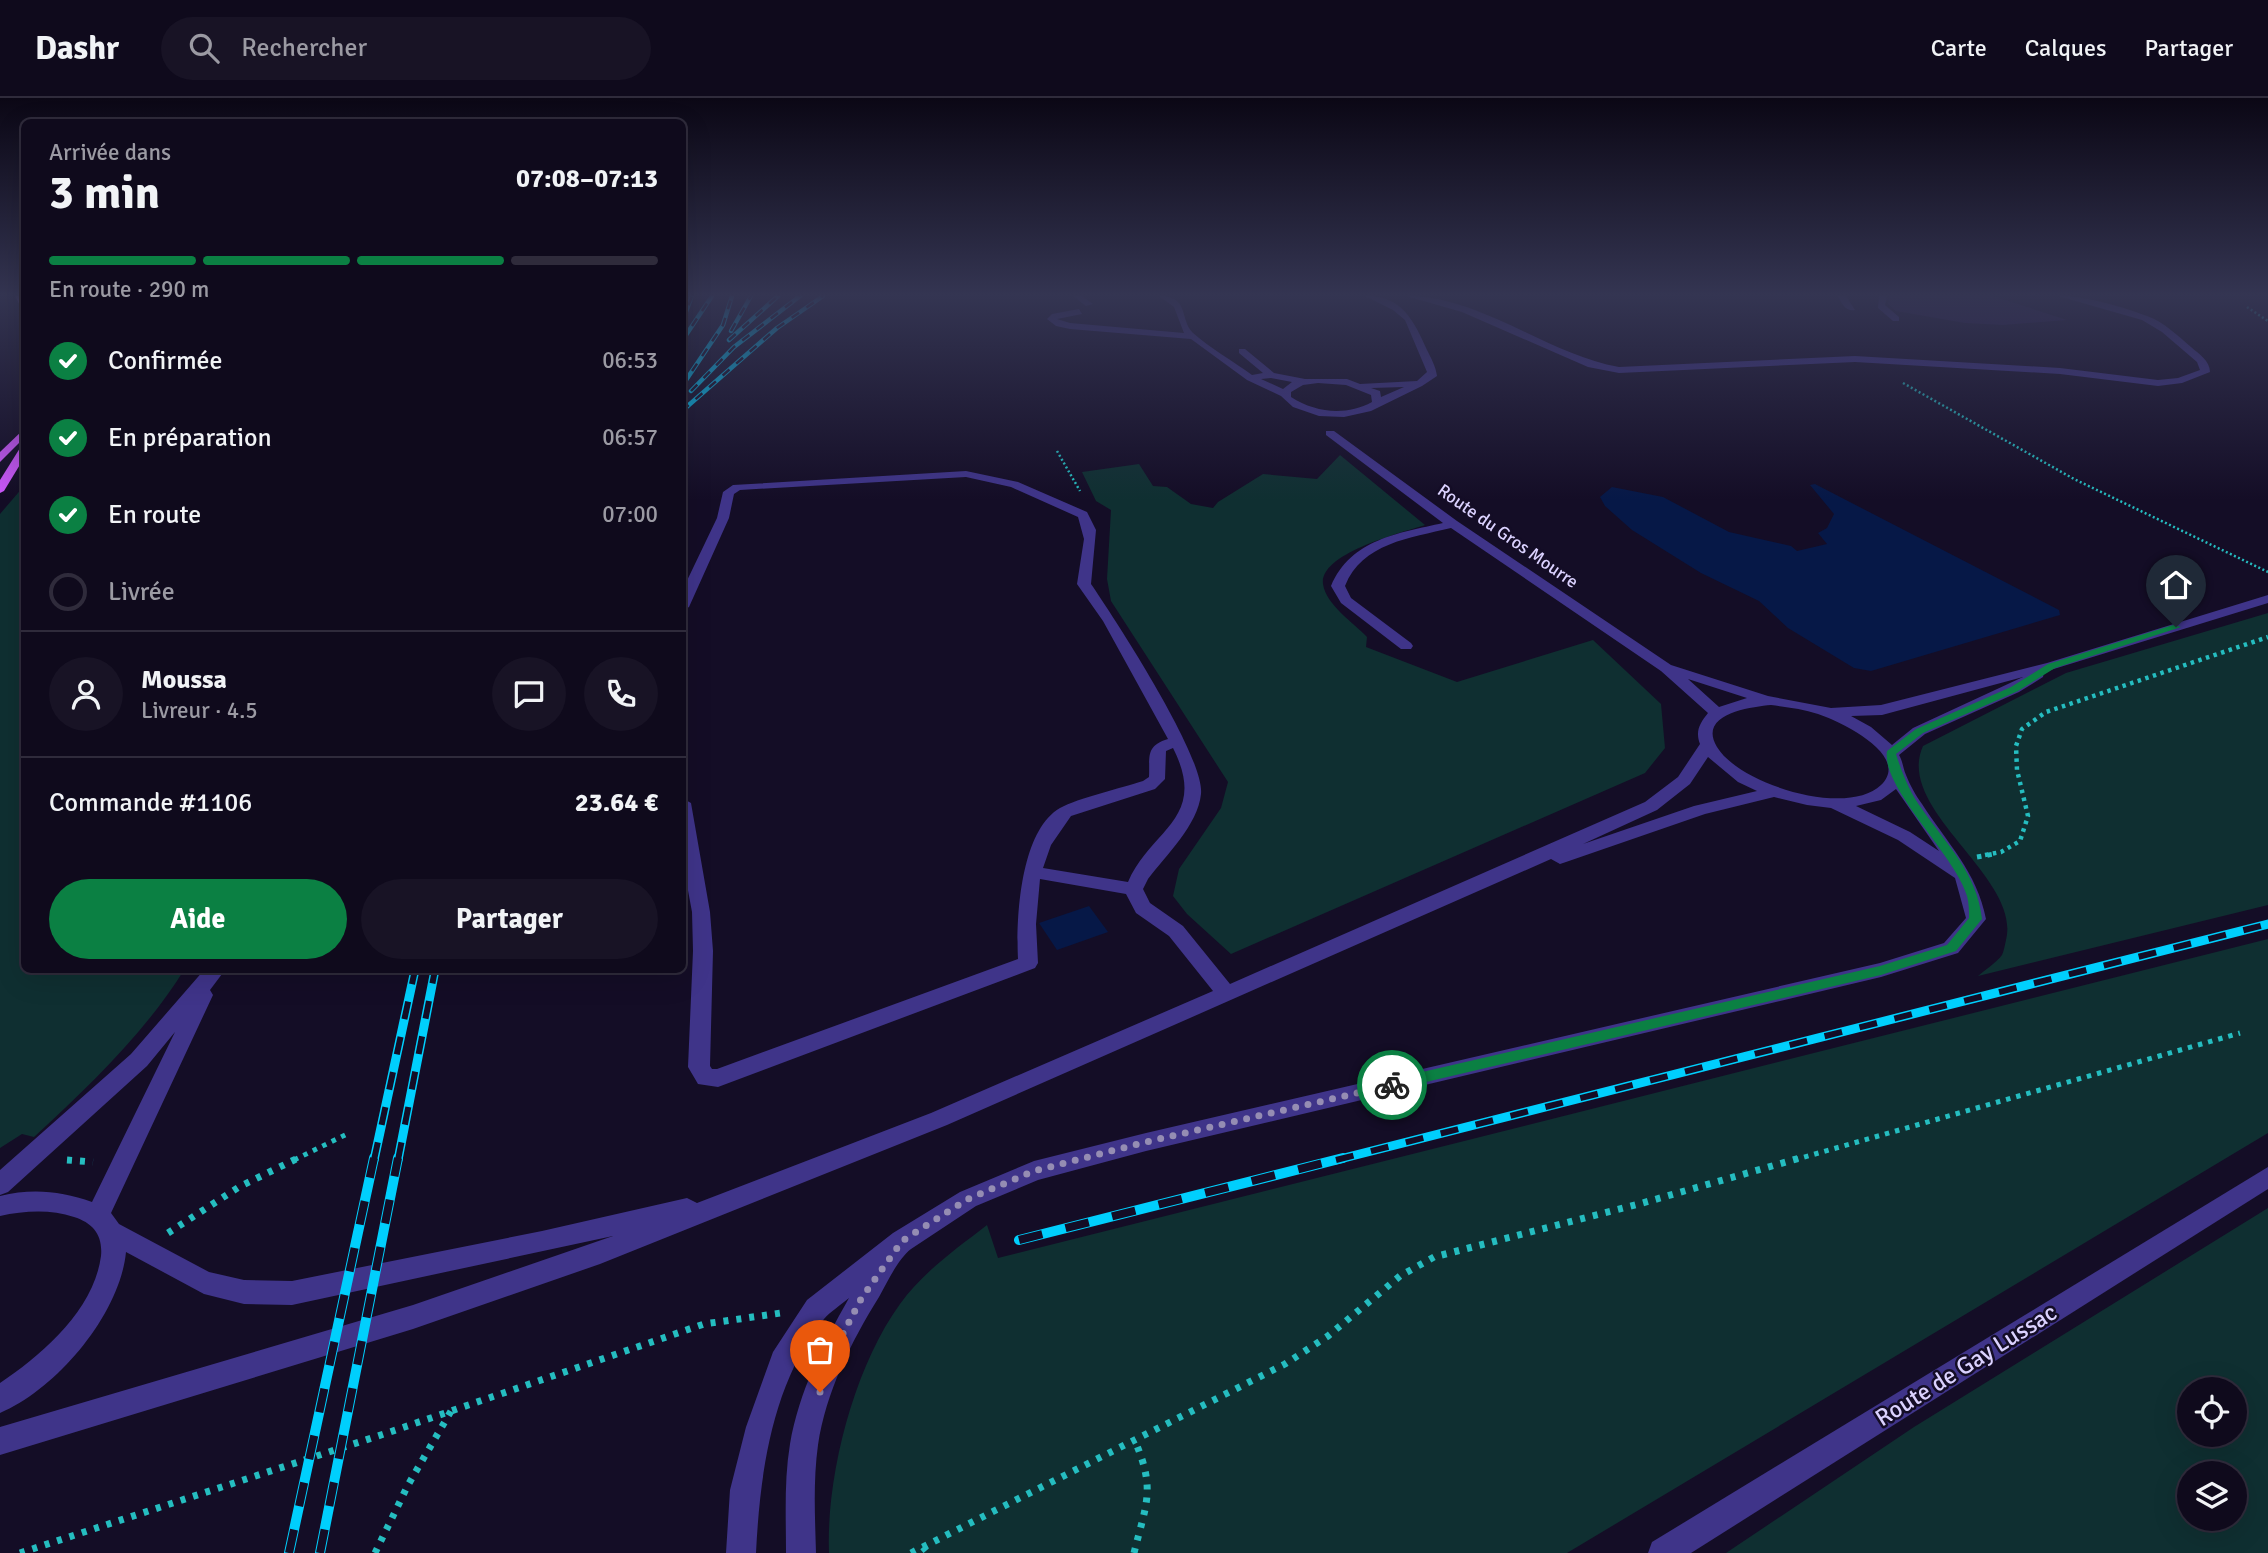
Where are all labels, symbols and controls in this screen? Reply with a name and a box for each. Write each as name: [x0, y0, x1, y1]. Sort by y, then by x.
search box: [161, 17, 651, 80]
text: Dashr: [35, 28, 119, 69]
icon: search: [185, 29, 223, 67]
text: Rechercher: [241, 32, 367, 64]
text: Carte: [1931, 33, 1987, 63]
text: Calques: [2025, 33, 2106, 63]
text: Partager: [2144, 33, 2233, 63]
text: Arrivée dans: [49, 138, 171, 167]
text: 07:08–07:13: [516, 163, 658, 195]
text: 3 min: [49, 165, 160, 221]
text: En route · 290 m: [49, 275, 209, 304]
icon: check: [49, 342, 87, 380]
text: Confirmée: [108, 345, 223, 377]
text: 06:53: [602, 346, 658, 375]
icon: check: [49, 419, 87, 457]
text: En préparation: [108, 422, 272, 454]
text: 06:57: [602, 423, 658, 452]
street label: Route du Gros Mourre: [1433, 479, 1583, 593]
icon: check: [49, 496, 87, 534]
text: En route: [108, 499, 201, 531]
text: 07:00: [602, 500, 658, 529]
pin: [2146, 555, 2206, 627]
icon: home: [2157, 566, 2195, 604]
text: Livrée: [108, 576, 175, 608]
button: person: [49, 657, 123, 731]
button: chat: [492, 657, 566, 731]
button: phone: [584, 657, 658, 731]
text: Moussa: [141, 664, 227, 696]
text: Livreur · 4.5: [141, 696, 258, 725]
text: Commande #1106: [49, 787, 252, 819]
text: 23.64 €: [575, 787, 658, 819]
button: Aide: [49, 879, 347, 959]
button: Partager: [361, 879, 658, 959]
courier: [1357, 1050, 1427, 1120]
icon: bike: [1373, 1066, 1411, 1104]
street label: Route de Gay Lussac: [1870, 1297, 2062, 1433]
pin: [790, 1320, 850, 1392]
icon: bag: [801, 1331, 839, 1369]
map controls: [2177, 1377, 2247, 1531]
button: locate: [2177, 1377, 2247, 1447]
button: layers: [2177, 1461, 2247, 1531]

